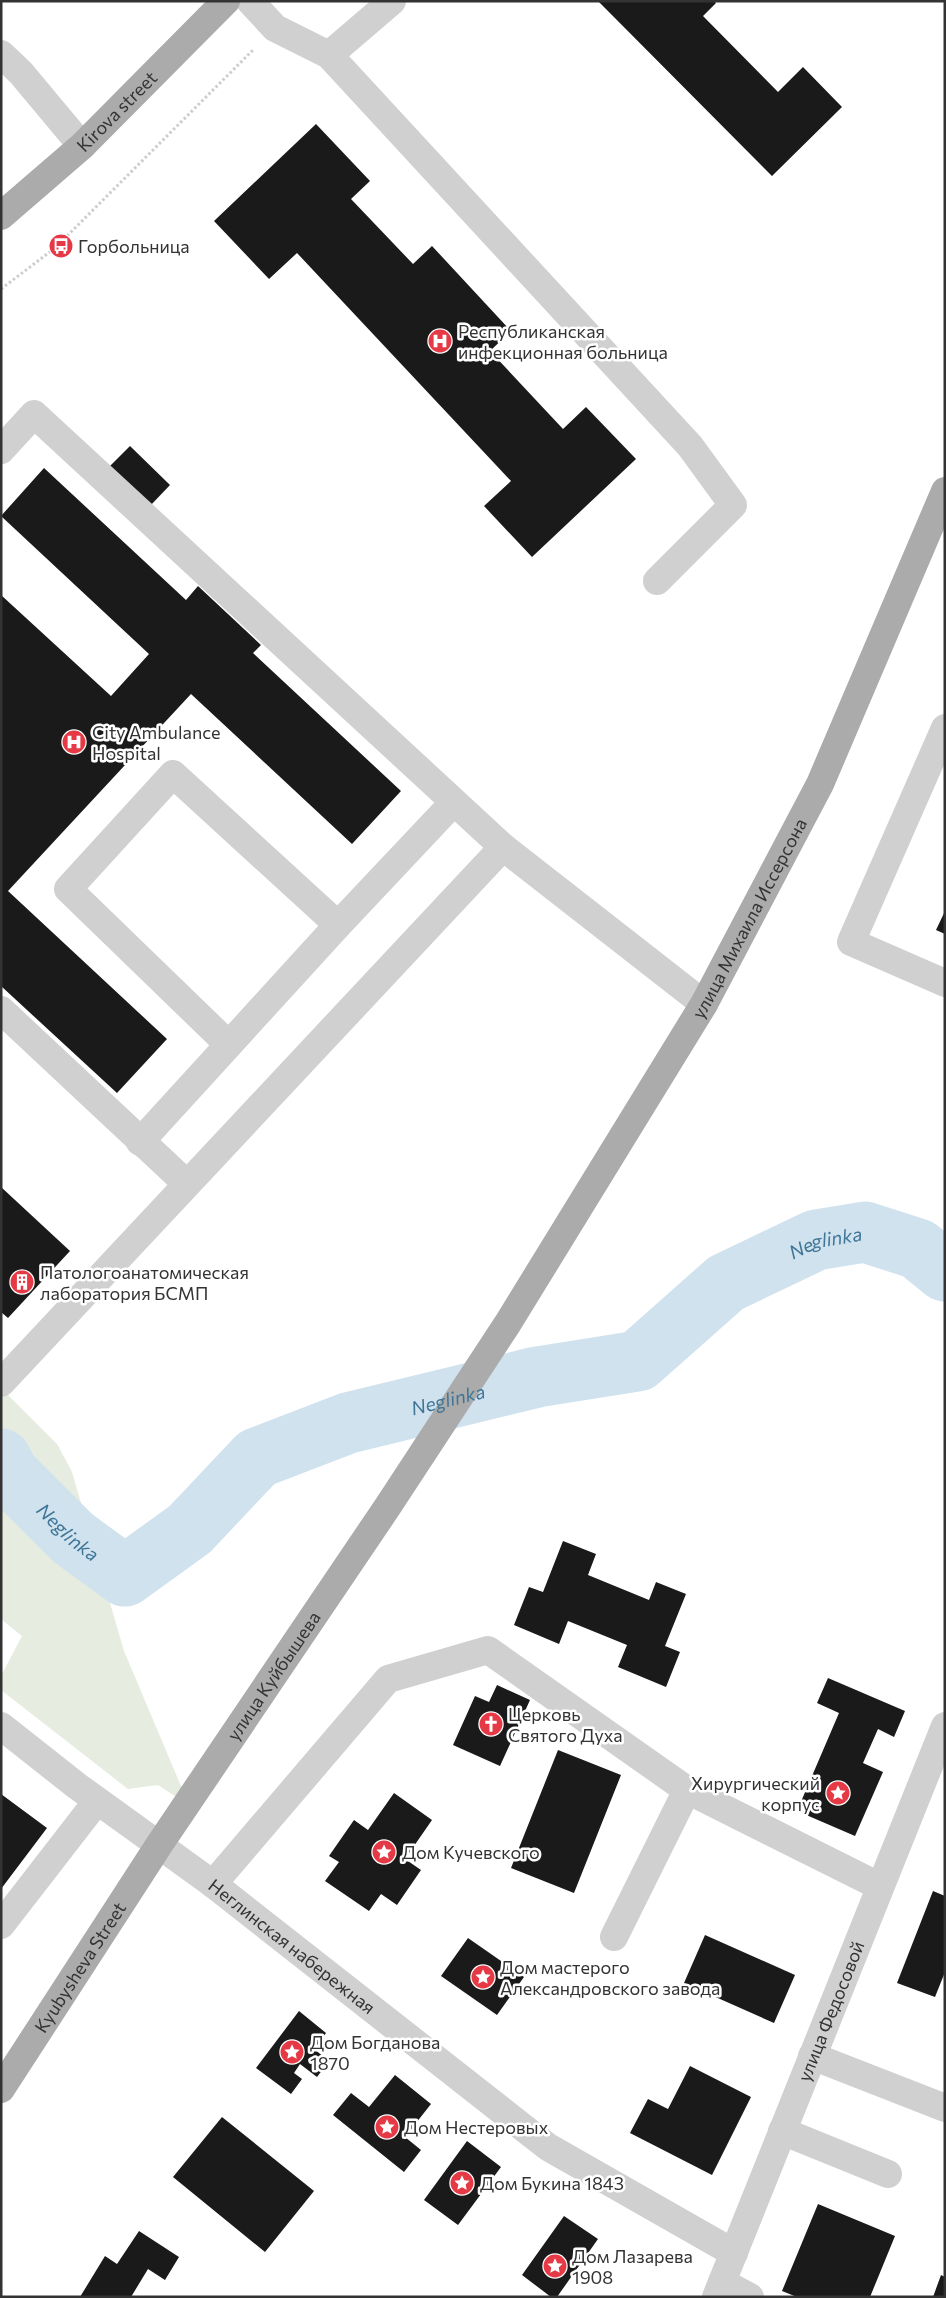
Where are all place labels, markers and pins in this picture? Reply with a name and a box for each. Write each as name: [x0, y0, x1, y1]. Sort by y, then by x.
bus stop icon: Горбольница: [48, 233, 74, 259]
place label: Горбольница: [78, 235, 190, 257]
place label: Республиканская инфекционная больница: [458, 320, 668, 363]
hospital icon: Республиканская инфекционная больница: [427, 328, 453, 354]
place label: City Ambulance Hospital: [92, 721, 221, 764]
hospital icon: City Ambulance Hospital: [61, 729, 87, 755]
place label: Патологоанатомическая лаборатория БСМП: [40, 1261, 249, 1304]
building icon: Патологоанатомическая лаборатория БСМП: [9, 1269, 35, 1295]
place label: Церковь Святого Духа: [508, 1703, 623, 1746]
church icon: Церковь Святого Духа: [478, 1711, 504, 1737]
place label: Хирургический корпус: [691, 1772, 820, 1815]
place icon: Хирургический корпус: [825, 1780, 851, 1806]
place icon: Дом Кучевского: [371, 1839, 397, 1865]
place label: Дом Кучевского: [402, 1841, 540, 1863]
place label: Дом мастерого Александровского завода: [500, 1956, 720, 1999]
place icon: Дом мастерого Александровского завода: [470, 1964, 496, 1990]
place label: Дом Богданова 1870: [310, 2031, 440, 2074]
place icon: Дом Богданова 1870: [279, 2039, 305, 2065]
place icon: Дом Нестеровых: [374, 2114, 400, 2140]
place label: Дом Нестеровых: [404, 2116, 549, 2138]
place icon: Дом Букина 1843: [449, 2170, 475, 2196]
place label: Дом Букина 1843: [480, 2172, 624, 2194]
place label: Дом Лазарева 1908: [572, 2245, 693, 2288]
place icon: Дом Лазарева 1908: [542, 2253, 568, 2279]

